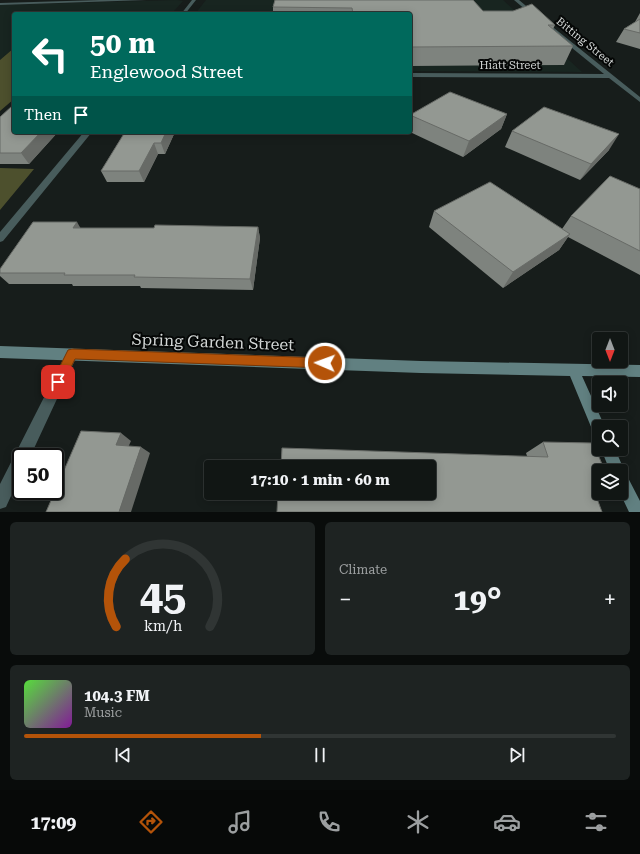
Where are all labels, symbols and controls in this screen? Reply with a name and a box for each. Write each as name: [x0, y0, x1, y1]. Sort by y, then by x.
street label: Bitting Street: [554, 15, 616, 69]
text: 50 m: [90, 27, 155, 60]
icon: left: [24, 28, 76, 80]
street label: Hiatt Street: [479, 59, 541, 72]
text: Englewood Street: [90, 61, 243, 82]
icon: arrive: [70, 104, 92, 126]
text: Then: [24, 106, 62, 124]
street label: Spring Garden Street: [131, 330, 295, 354]
north arrow: [592, 332, 628, 368]
map controls: [592, 332, 628, 500]
position arrow: [304, 342, 346, 384]
pin: [41, 365, 75, 399]
icon: arrive: [47, 371, 69, 393]
button: sound: [592, 376, 628, 412]
button: search: [592, 420, 628, 456]
speed limit sign: 50: [12, 448, 64, 500]
button: layers: [592, 464, 628, 500]
text: 17:10 · 1 min · 60 m: [250, 471, 390, 489]
text: Climate: [339, 562, 387, 577]
text: 45: [139, 570, 186, 619]
text: 19°: [453, 582, 502, 617]
text: −: [339, 587, 351, 612]
text: +: [604, 587, 616, 612]
text: km/h: [143, 617, 182, 633]
text: 104.3 FM: [84, 687, 150, 705]
text: Music: [84, 705, 122, 720]
icon: previous: [112, 744, 134, 766]
icon: pause: [309, 744, 331, 766]
icon: next: [506, 744, 528, 766]
icon: directions: [137, 808, 165, 836]
icon: music: [226, 808, 254, 836]
icon: phone: [315, 808, 343, 836]
icon: climate: [404, 808, 432, 836]
icon: car: [493, 808, 521, 836]
icon: filters: [582, 808, 610, 836]
text: 17:09: [30, 812, 76, 833]

